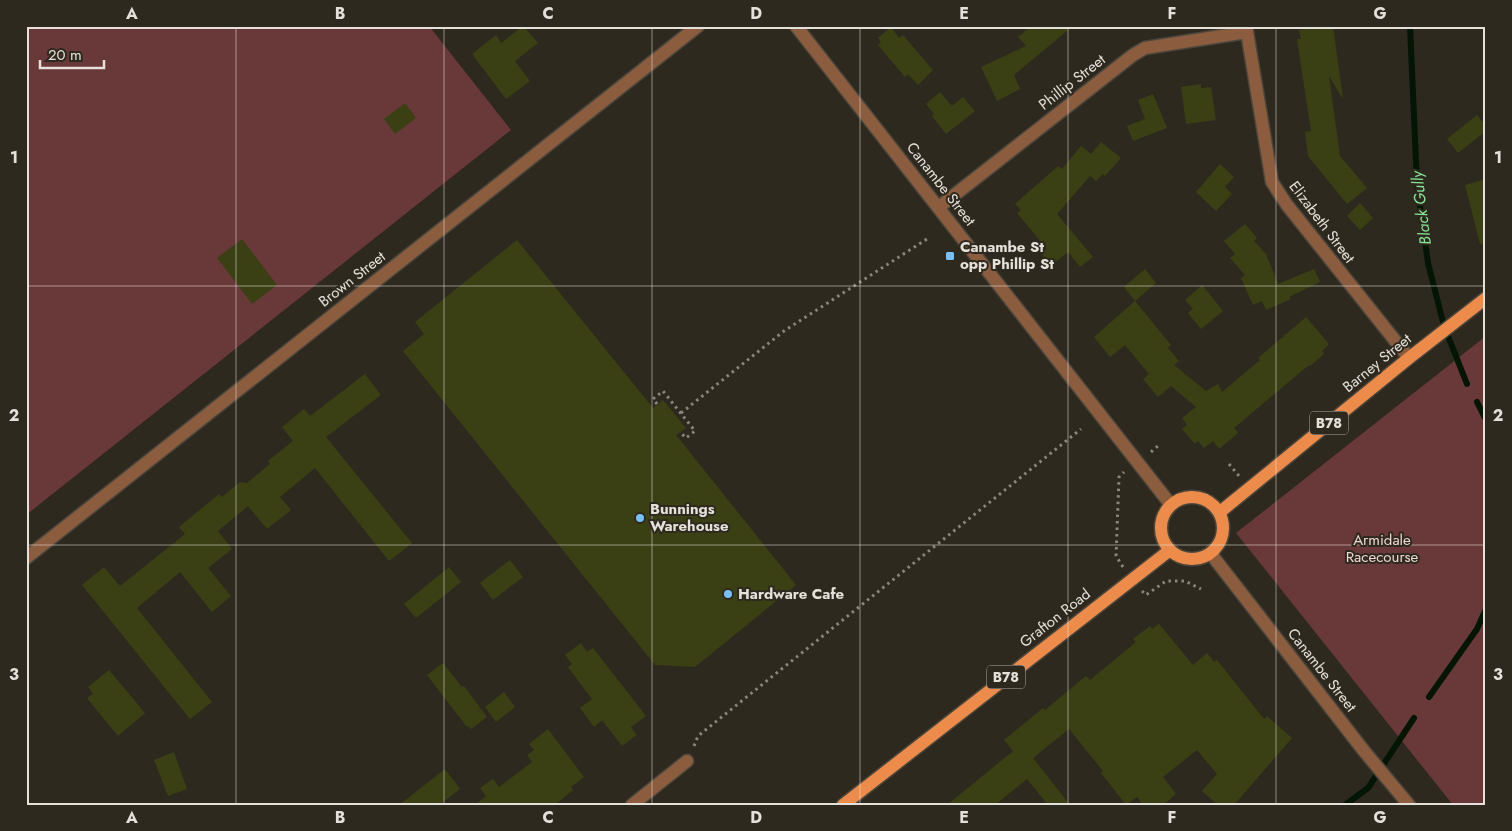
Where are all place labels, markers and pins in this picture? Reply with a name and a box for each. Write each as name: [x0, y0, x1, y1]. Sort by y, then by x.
place label: Canambe St opp Phillip St: [960, 236, 1054, 275]
marker: Canambe St opp Phillip St: [944, 250, 956, 262]
place label: Bunnings Warehouse: [650, 498, 729, 537]
marker: Bunnings Warehouse: [634, 512, 646, 524]
place label: Hardware Cafe: [738, 583, 845, 605]
marker: Hardware Cafe: [722, 588, 734, 600]

